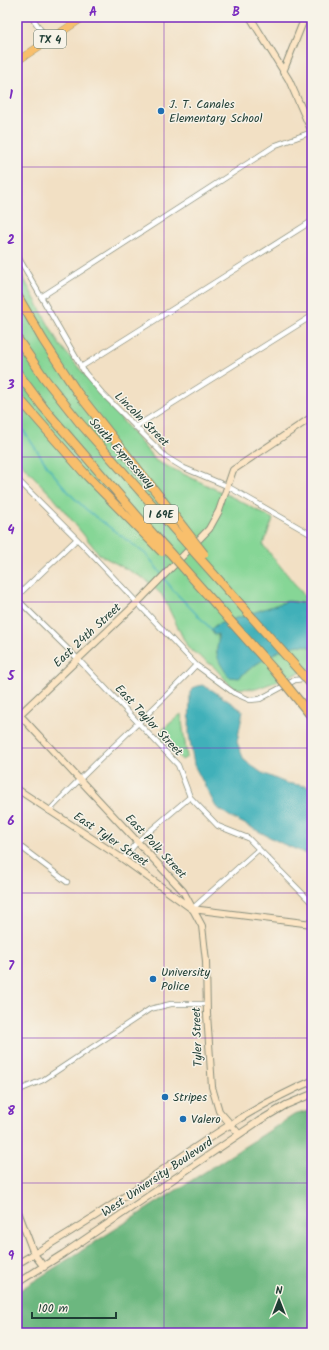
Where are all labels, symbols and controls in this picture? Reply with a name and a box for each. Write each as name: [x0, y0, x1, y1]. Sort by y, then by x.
text: A: [89, 2, 97, 23]
text: B: [232, 2, 240, 23]
road number: TX 4: [34, 30, 66, 48]
text: 1: [9, 85, 13, 106]
place label: J. T. Canales Elementary School: [169, 95, 262, 128]
marker: J. T. Canales Elementary School: [156, 106, 166, 116]
text: 2: [7, 230, 15, 251]
text: 3: [6, 375, 15, 396]
street label: Lincoln Street: [110, 387, 174, 451]
street label: South Expressway: [84, 413, 159, 494]
road number: I 69E: [144, 505, 178, 523]
text: 4: [7, 520, 15, 541]
street label: East 24th Street: [49, 598, 126, 672]
text: 5: [7, 666, 16, 687]
street label: East Taylor Street: [110, 680, 187, 761]
street label: East Tyler Street: [69, 807, 152, 872]
street label: East Polk Street: [120, 810, 191, 883]
text: 6: [7, 811, 15, 832]
text: 7: [8, 956, 15, 977]
place label: University Police: [161, 963, 210, 996]
marker: University Police: [148, 974, 158, 984]
street label: Tyler Street: [187, 1007, 208, 1067]
place label: Stripes: [173, 1088, 207, 1107]
marker: Stripes: [160, 1092, 170, 1102]
text: 8: [7, 1101, 15, 1122]
place label: Valero: [191, 1110, 221, 1129]
marker: Valero: [178, 1114, 188, 1124]
street label: West University Boulevard: [98, 1132, 218, 1222]
text: 9: [8, 1246, 15, 1267]
north arrow: [259, 1280, 299, 1320]
text: N: [276, 1282, 283, 1300]
scale bar: [32, 1294, 116, 1320]
text: 100 m: [38, 1299, 69, 1318]

